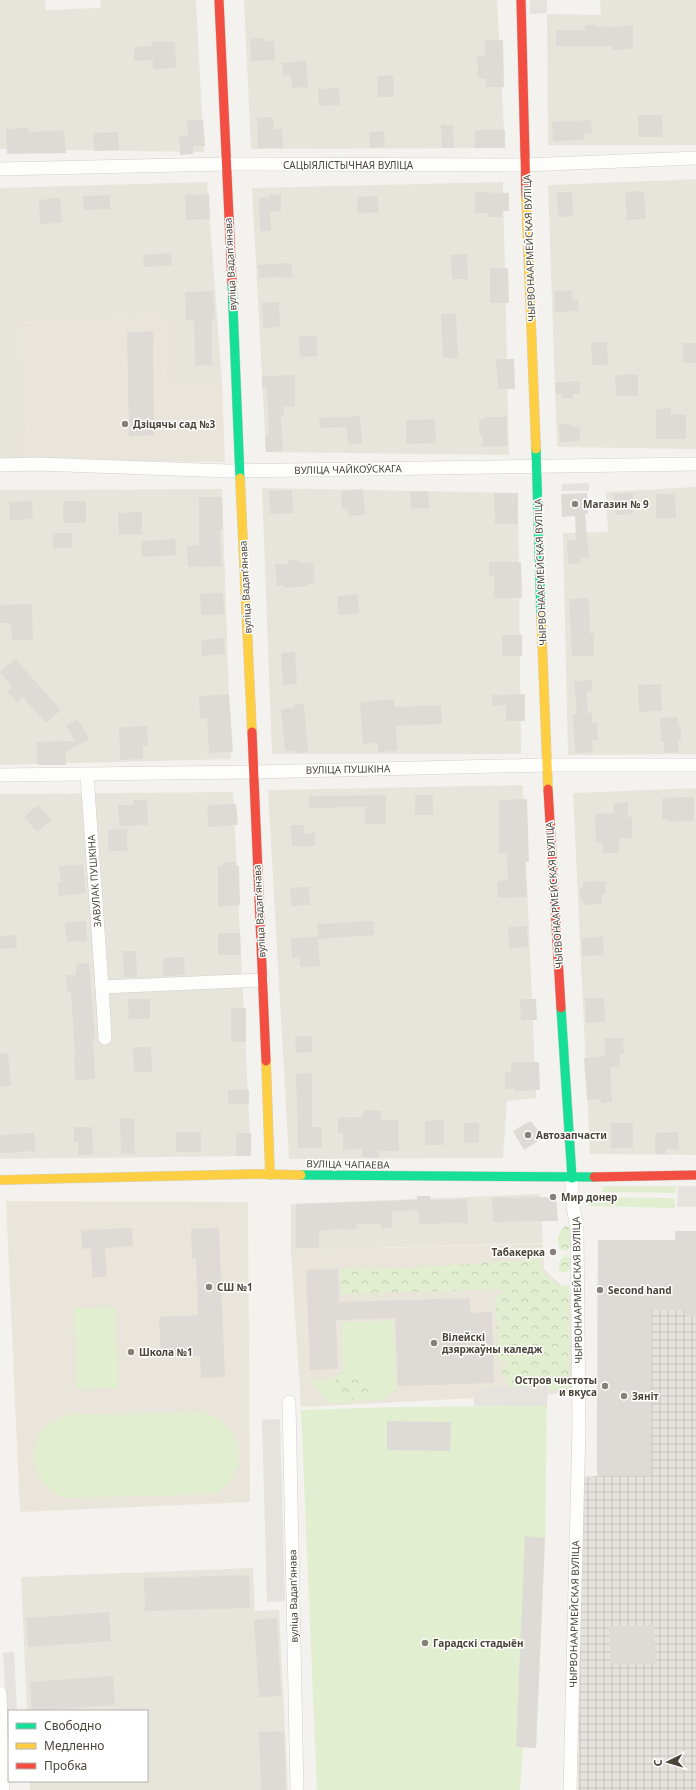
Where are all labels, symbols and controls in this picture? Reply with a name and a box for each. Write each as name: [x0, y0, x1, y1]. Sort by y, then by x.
street label: САЦЫЯЛІСТЫЧНАЯ ВУЛІЦА: [283, 158, 414, 172]
street label: ЧЫРВОНААРМЕЙСКАЯ ВУЛІЦА: [519, 174, 539, 322]
street label: вуліца Вадапʼянава: [221, 217, 239, 311]
place label: Дзіцячы сад №3: [133, 417, 215, 431]
marker: Дзіцячы сад №3: [120, 419, 130, 429]
street label: ВУЛІЦА ЧАЙКОЎСКАГА: [294, 461, 402, 477]
place label: Магазин № 9: [583, 497, 649, 511]
street label: ЧЫРВОНААРМЕЙСКАЯ ВУЛІЦА: [530, 498, 550, 646]
marker: Магазин № 9: [570, 499, 580, 509]
street label: вуліца Вадапʼянава: [236, 540, 254, 634]
street label: ВУЛІЦА ПУШКІНА: [306, 761, 391, 777]
street label: ЧЫРВОНААРМЕЙСКАЯ ВУЛІЦА: [542, 820, 566, 969]
street label: ЗАВУЛАК ПУШКІНА: [84, 834, 104, 928]
street label: вуліца Вадапʼянава: [250, 864, 268, 958]
place label: Автозапчасти: [536, 1128, 607, 1142]
marker: Автозапчасти: [523, 1130, 533, 1140]
street label: ВУЛІЦА ЧАПАЕВА: [306, 1156, 390, 1172]
place label: Мир донер: [561, 1190, 617, 1204]
marker: Мир донер: [548, 1192, 558, 1202]
street label: ЧЫРВОНААРМЕЙСКАЯ ВУЛІЦА: [569, 1216, 585, 1364]
place label: Табакерка: [491, 1245, 545, 1259]
marker: Табакерка: [548, 1247, 558, 1257]
place label: СШ №1: [217, 1280, 253, 1294]
marker: СШ №1: [204, 1282, 214, 1292]
place label: Second hand: [608, 1283, 672, 1297]
marker: Second hand: [595, 1285, 605, 1295]
place label: Вілейскі дзяржаўны каледж: [442, 1330, 543, 1356]
marker: Вілейскі дзяржаўны каледж: [429, 1338, 439, 1348]
place label: Школа №1: [139, 1345, 193, 1359]
marker: Школа №1: [126, 1347, 136, 1357]
place label: Остров чистоты и вкуса: [515, 1373, 597, 1399]
marker: Остров чистоты и вкуса: [600, 1381, 610, 1391]
place label: Зяніт: [632, 1389, 659, 1403]
marker: Зяніт: [619, 1391, 629, 1401]
street label: ЧЫРВОНААРМЕЙСКАЯ ВУЛІЦА: [566, 1540, 582, 1688]
street label: вуліца Вадапʼянава: [285, 1549, 301, 1643]
place label: Гарадскі стадыён: [433, 1636, 524, 1650]
marker: Гарадскі стадыён: [420, 1638, 430, 1648]
legend: [8, 1710, 148, 1782]
text: Свободно: [44, 1717, 102, 1734]
text: Медленно: [44, 1737, 104, 1754]
north arrow: [648, 1742, 688, 1782]
text: Пробка: [44, 1757, 87, 1774]
text: С: [650, 1759, 665, 1767]

